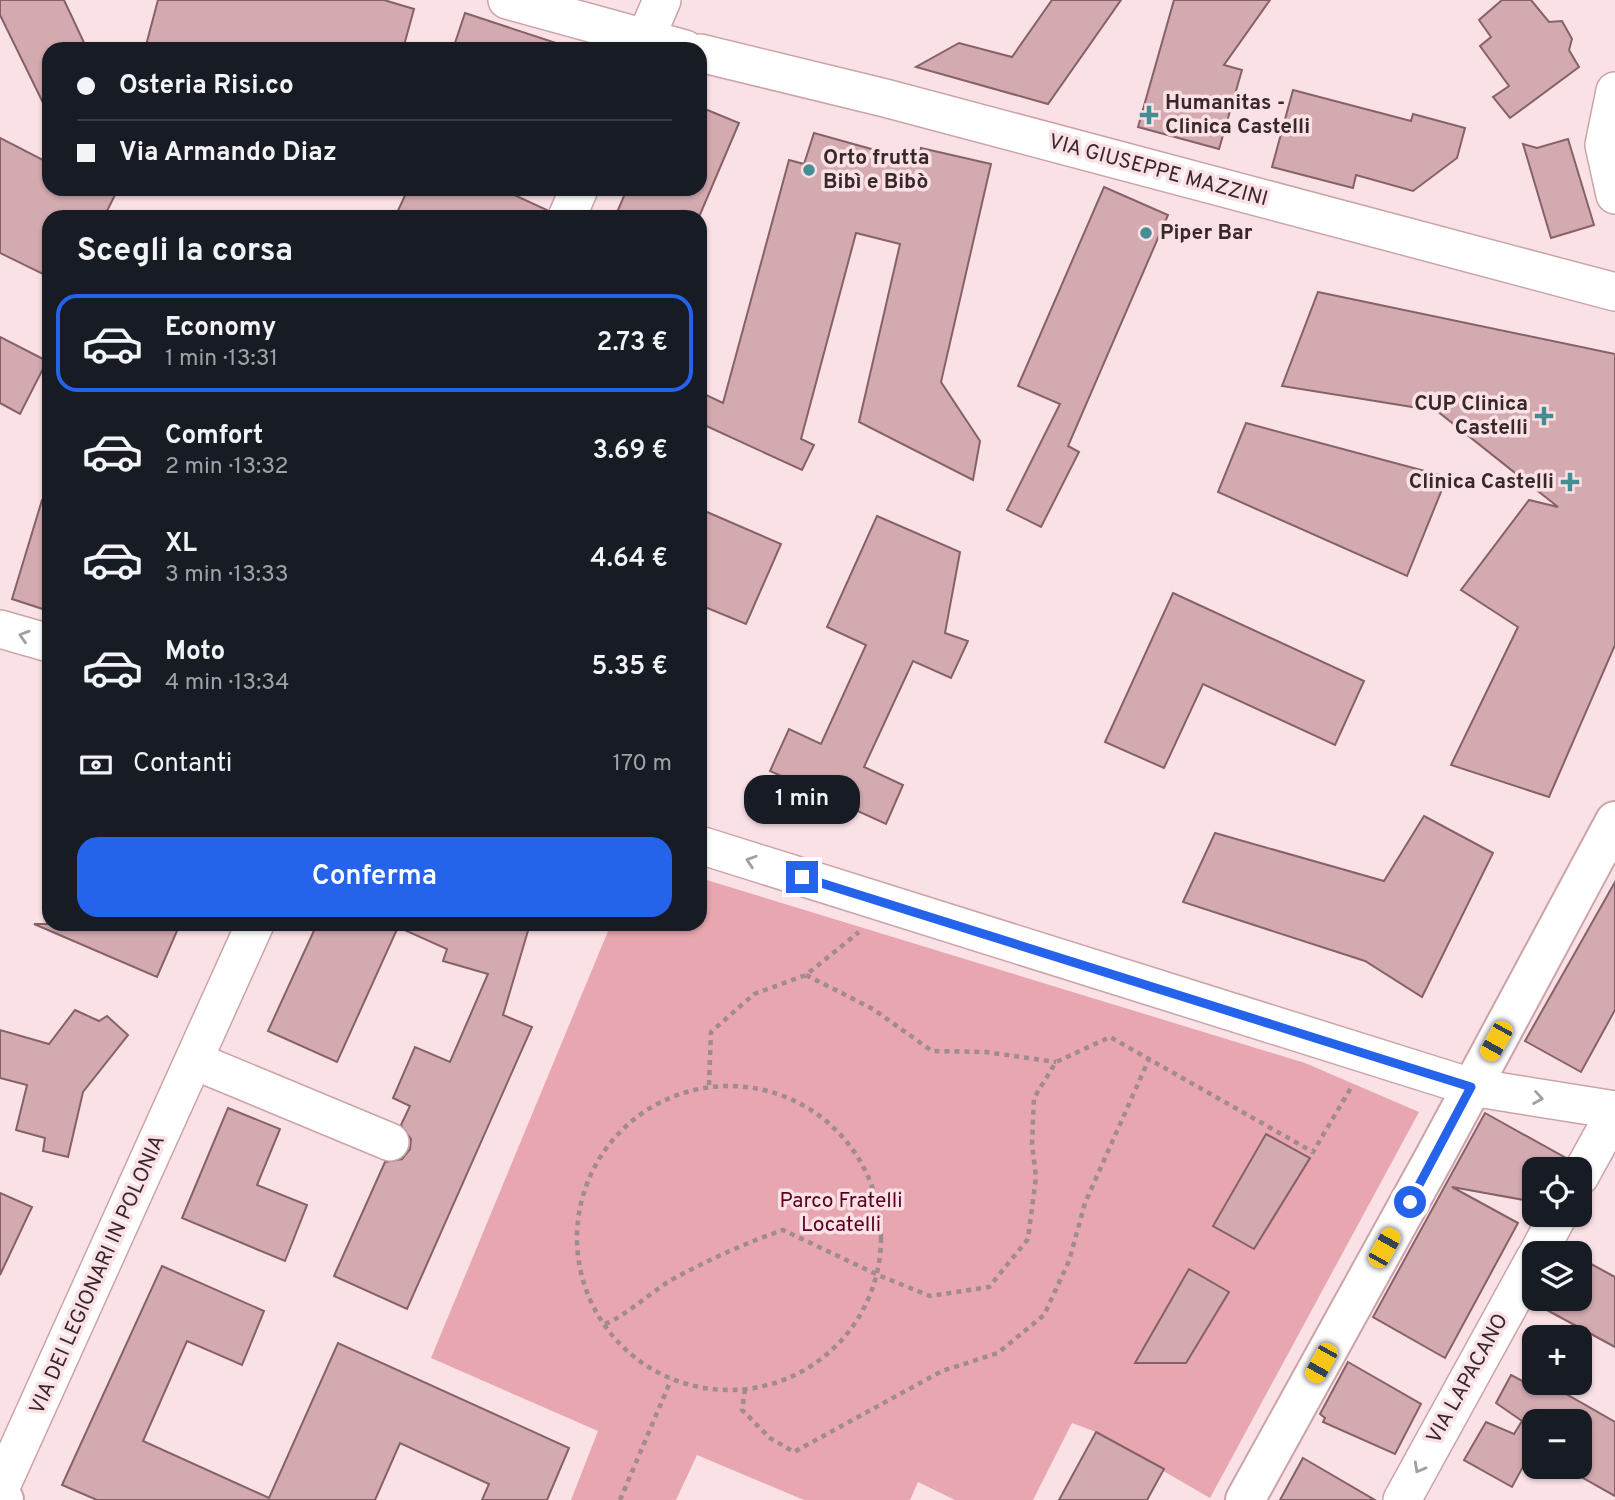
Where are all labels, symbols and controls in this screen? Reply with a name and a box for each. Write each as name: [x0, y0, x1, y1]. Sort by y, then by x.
text: Osteria Risi.co: [119, 70, 294, 103]
place label: Humanitas - Clinica Castelli: [1165, 90, 1310, 141]
marker: Humanitas - Clinica Castelli: [1139, 105, 1159, 125]
street label: VIA GIUSEPPE MAZZINI: [1045, 129, 1271, 213]
text: Via Armando Diaz: [119, 137, 337, 170]
place label: Orto frutta Bibì e Bibò: [823, 145, 929, 196]
marker: Orto frutta Bibì e Bibò: [801, 162, 817, 178]
place label: Piper Bar: [1160, 220, 1253, 247]
marker: Piper Bar: [1138, 225, 1154, 241]
text: Scegli la corsa: [77, 232, 293, 272]
icon: car: [81, 312, 144, 375]
text: Economy: [165, 312, 276, 345]
text: 2.73 €: [596, 327, 668, 360]
text: 1 min · 13:31: [165, 345, 278, 374]
place label: CUP Clinica Castelli: [1414, 391, 1528, 442]
marker: CUP Clinica Castelli: [1534, 406, 1554, 426]
icon: car: [81, 420, 144, 483]
text: Comfort: [165, 420, 263, 453]
text: 3.69 €: [593, 435, 668, 468]
text: 2 min · 13:32: [165, 453, 289, 482]
place label: Clinica Castelli: [1409, 469, 1554, 496]
marker: Clinica Castelli: [1560, 472, 1580, 492]
icon: car: [81, 528, 144, 591]
text: XL: [165, 528, 197, 561]
text: 4.64 €: [590, 543, 668, 576]
text: 3 min · 13:33: [165, 561, 289, 590]
one-way arrow: [19, 629, 31, 644]
icon: car: [81, 636, 144, 699]
text: Moto: [165, 636, 225, 669]
text: 5.35 €: [592, 651, 668, 684]
text: 4 min · 13:34: [165, 669, 290, 698]
icon: cash: [77, 746, 115, 784]
text: Contanti: [133, 748, 232, 781]
text: 170 m: [613, 750, 672, 779]
callout: 1 min: [744, 776, 860, 824]
text: 1 min: [775, 785, 829, 814]
button: Conferma: [77, 837, 672, 917]
one-way arrow: [746, 855, 758, 869]
route end: [786, 861, 818, 893]
car: [1477, 1018, 1516, 1064]
one-way arrow: [1532, 1090, 1544, 1105]
street label: VIA DEI LEGIONARI IN POLONIA: [24, 1131, 172, 1419]
map controls: [1522, 1157, 1592, 1479]
button: locate: [1522, 1157, 1592, 1227]
route start: [1394, 1186, 1426, 1218]
park label: Parco Fratelli Locatelli: [779, 1188, 903, 1239]
car: [1365, 1225, 1404, 1271]
button: layers: [1522, 1241, 1592, 1311]
street label: VIA LAPACANO: [1421, 1309, 1515, 1449]
button: +: [1522, 1325, 1592, 1395]
car: [1302, 1340, 1341, 1386]
button: −: [1522, 1409, 1592, 1479]
one-way arrow: [1414, 1461, 1427, 1474]

